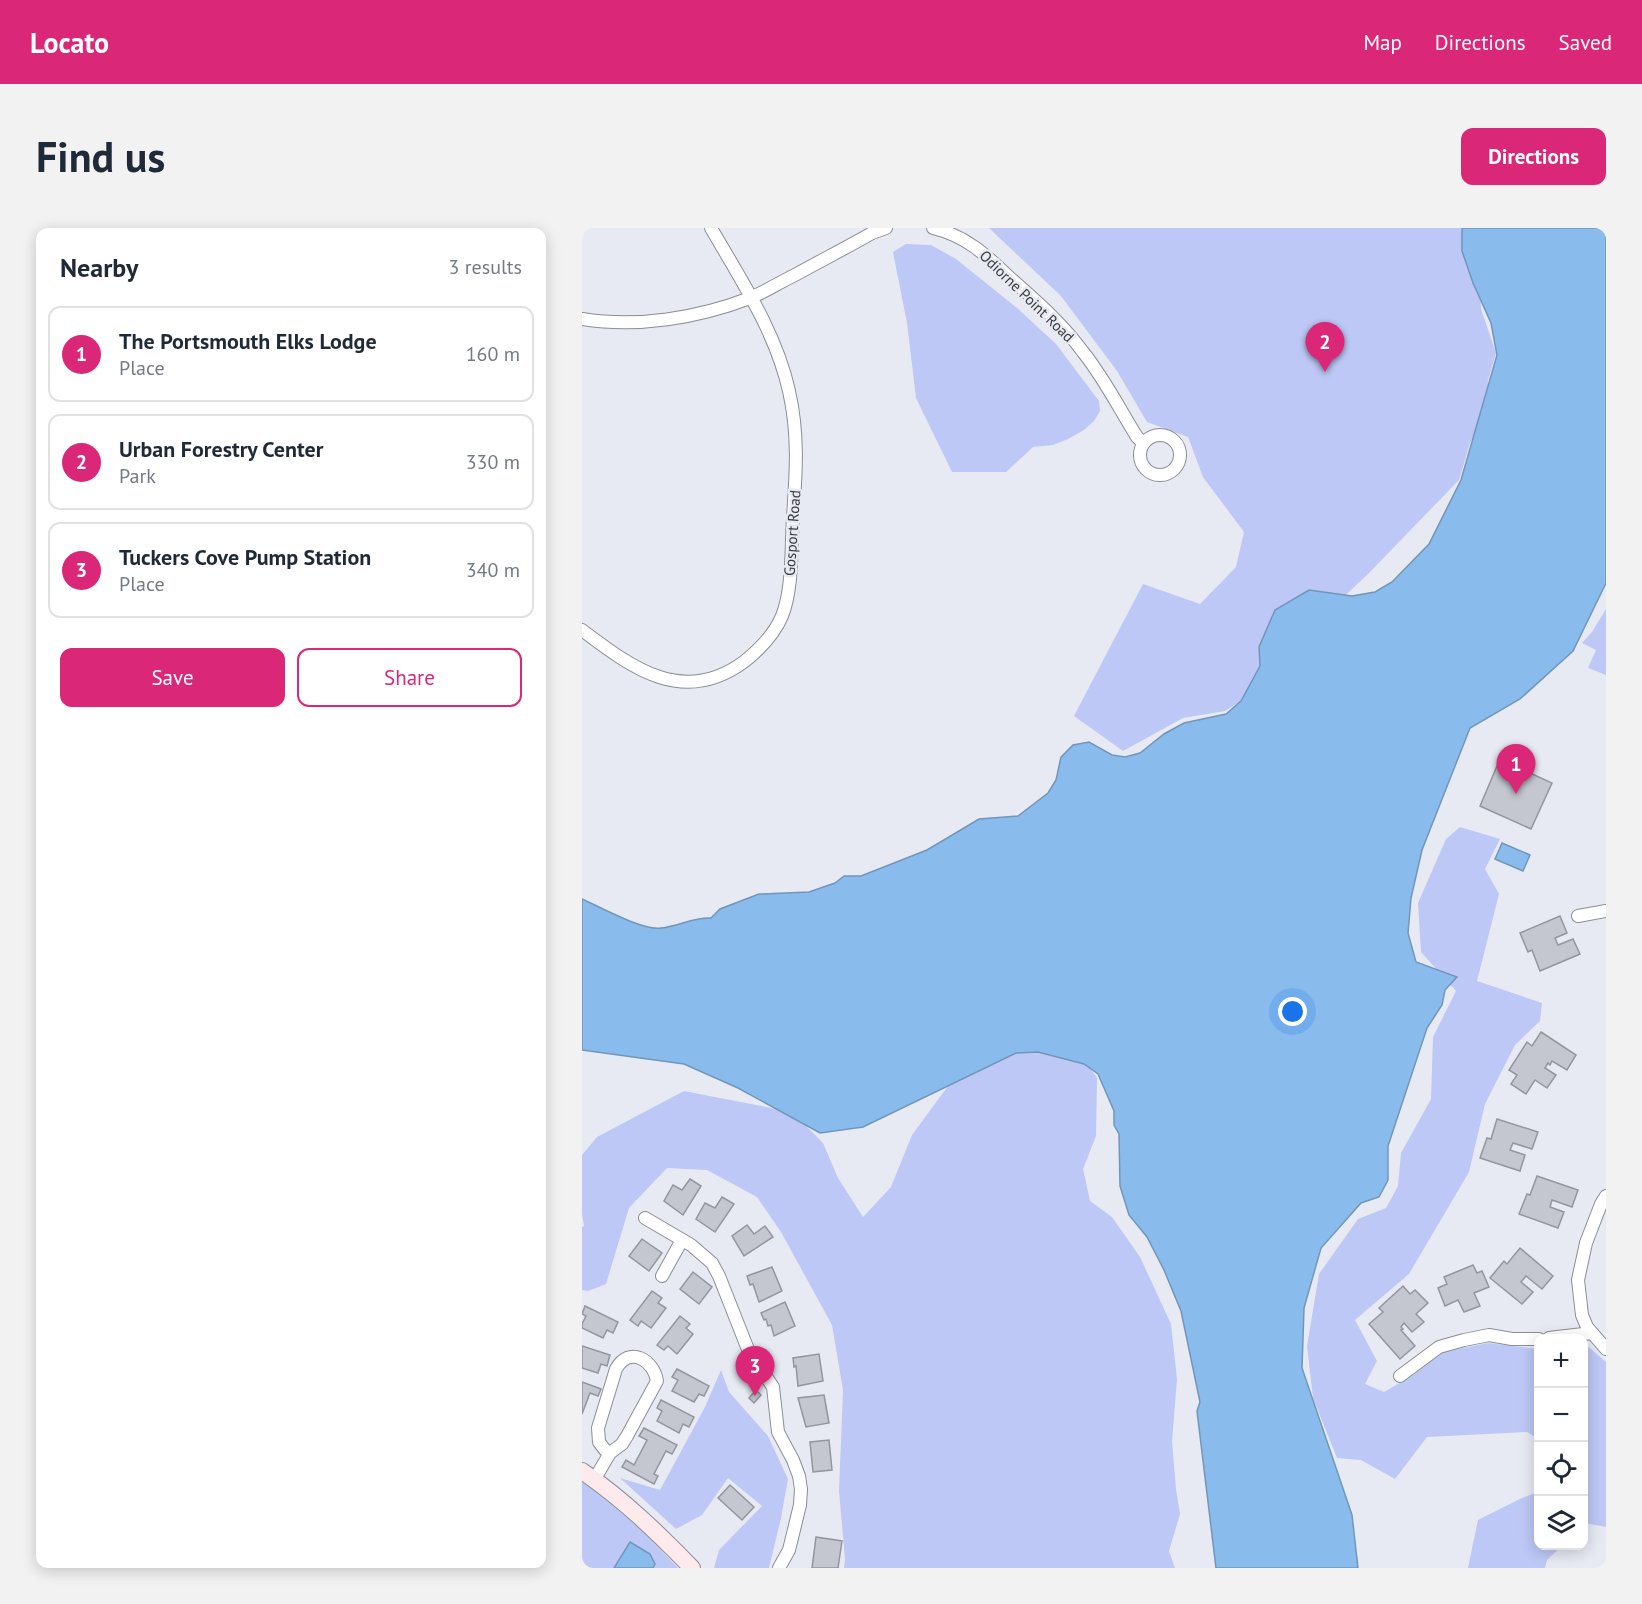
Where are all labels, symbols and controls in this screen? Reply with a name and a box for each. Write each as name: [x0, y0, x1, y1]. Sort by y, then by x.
text: Locato: [30, 24, 109, 61]
text: Map: [1363, 29, 1402, 56]
text: Directions: [1435, 29, 1526, 56]
text: Saved: [1559, 29, 1612, 56]
button: Directions: [1461, 128, 1606, 185]
text: Find us: [36, 129, 165, 184]
street label: Odiorne Point Road: [976, 246, 1078, 346]
text: Nearby: [60, 251, 138, 284]
text: 3 results: [449, 254, 522, 280]
pin: 2: [1306, 322, 1344, 372]
text: The Portsmouth Elks Lodge: [119, 327, 377, 355]
text: 1: [76, 341, 87, 367]
text: 160 m: [466, 341, 520, 367]
text: Place: [119, 355, 165, 381]
text: Urban Forestry Center: [119, 435, 324, 463]
text: 2: [76, 449, 87, 475]
text: 330 m: [466, 449, 520, 475]
text: Park: [119, 463, 156, 489]
street label: Gosport Road: [780, 489, 804, 577]
text: Tuckers Cove Pump Station: [119, 543, 371, 571]
text: 3: [76, 557, 87, 583]
text: 340 m: [466, 557, 520, 583]
text: Place: [119, 571, 165, 597]
button: Save: [60, 648, 285, 707]
button: Share: [297, 648, 522, 707]
pin: 1: [1496, 744, 1536, 794]
your location: [1278, 997, 1307, 1026]
map controls: [1534, 1334, 1588, 1550]
button: +: [1534, 1334, 1588, 1388]
pin: 3: [736, 1346, 774, 1396]
button: −: [1534, 1388, 1588, 1442]
button: locate: [1534, 1442, 1588, 1496]
button: layers: [1534, 1496, 1588, 1550]

